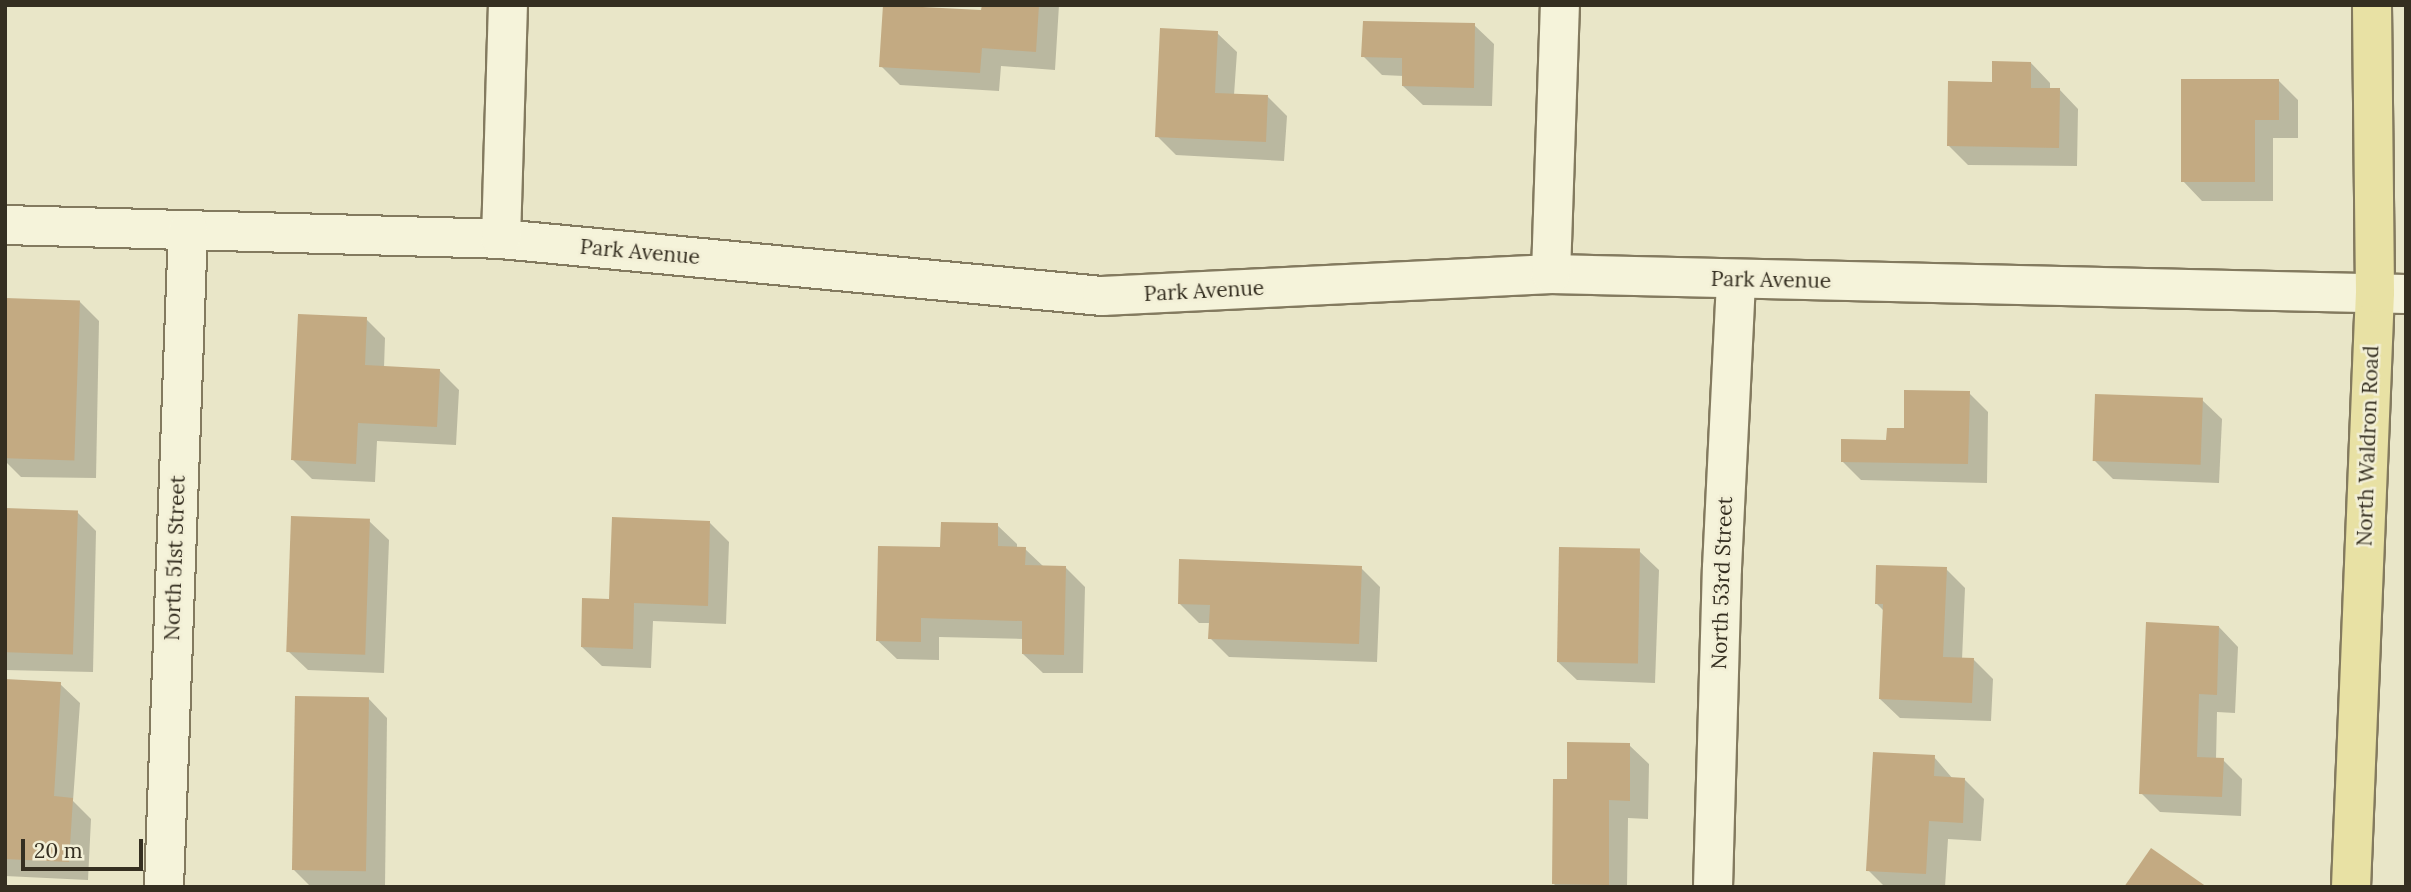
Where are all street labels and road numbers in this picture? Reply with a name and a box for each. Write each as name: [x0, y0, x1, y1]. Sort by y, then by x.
street label: Park Avenue: [579, 234, 701, 270]
street label: Park Avenue: [1711, 266, 1831, 294]
street label: Park Avenue: [1143, 275, 1265, 307]
street label: North Waldron Road: [2352, 345, 2384, 547]
street label: North 51st Street: [160, 475, 190, 641]
street label: North 53rd Street: [1706, 496, 1738, 670]

